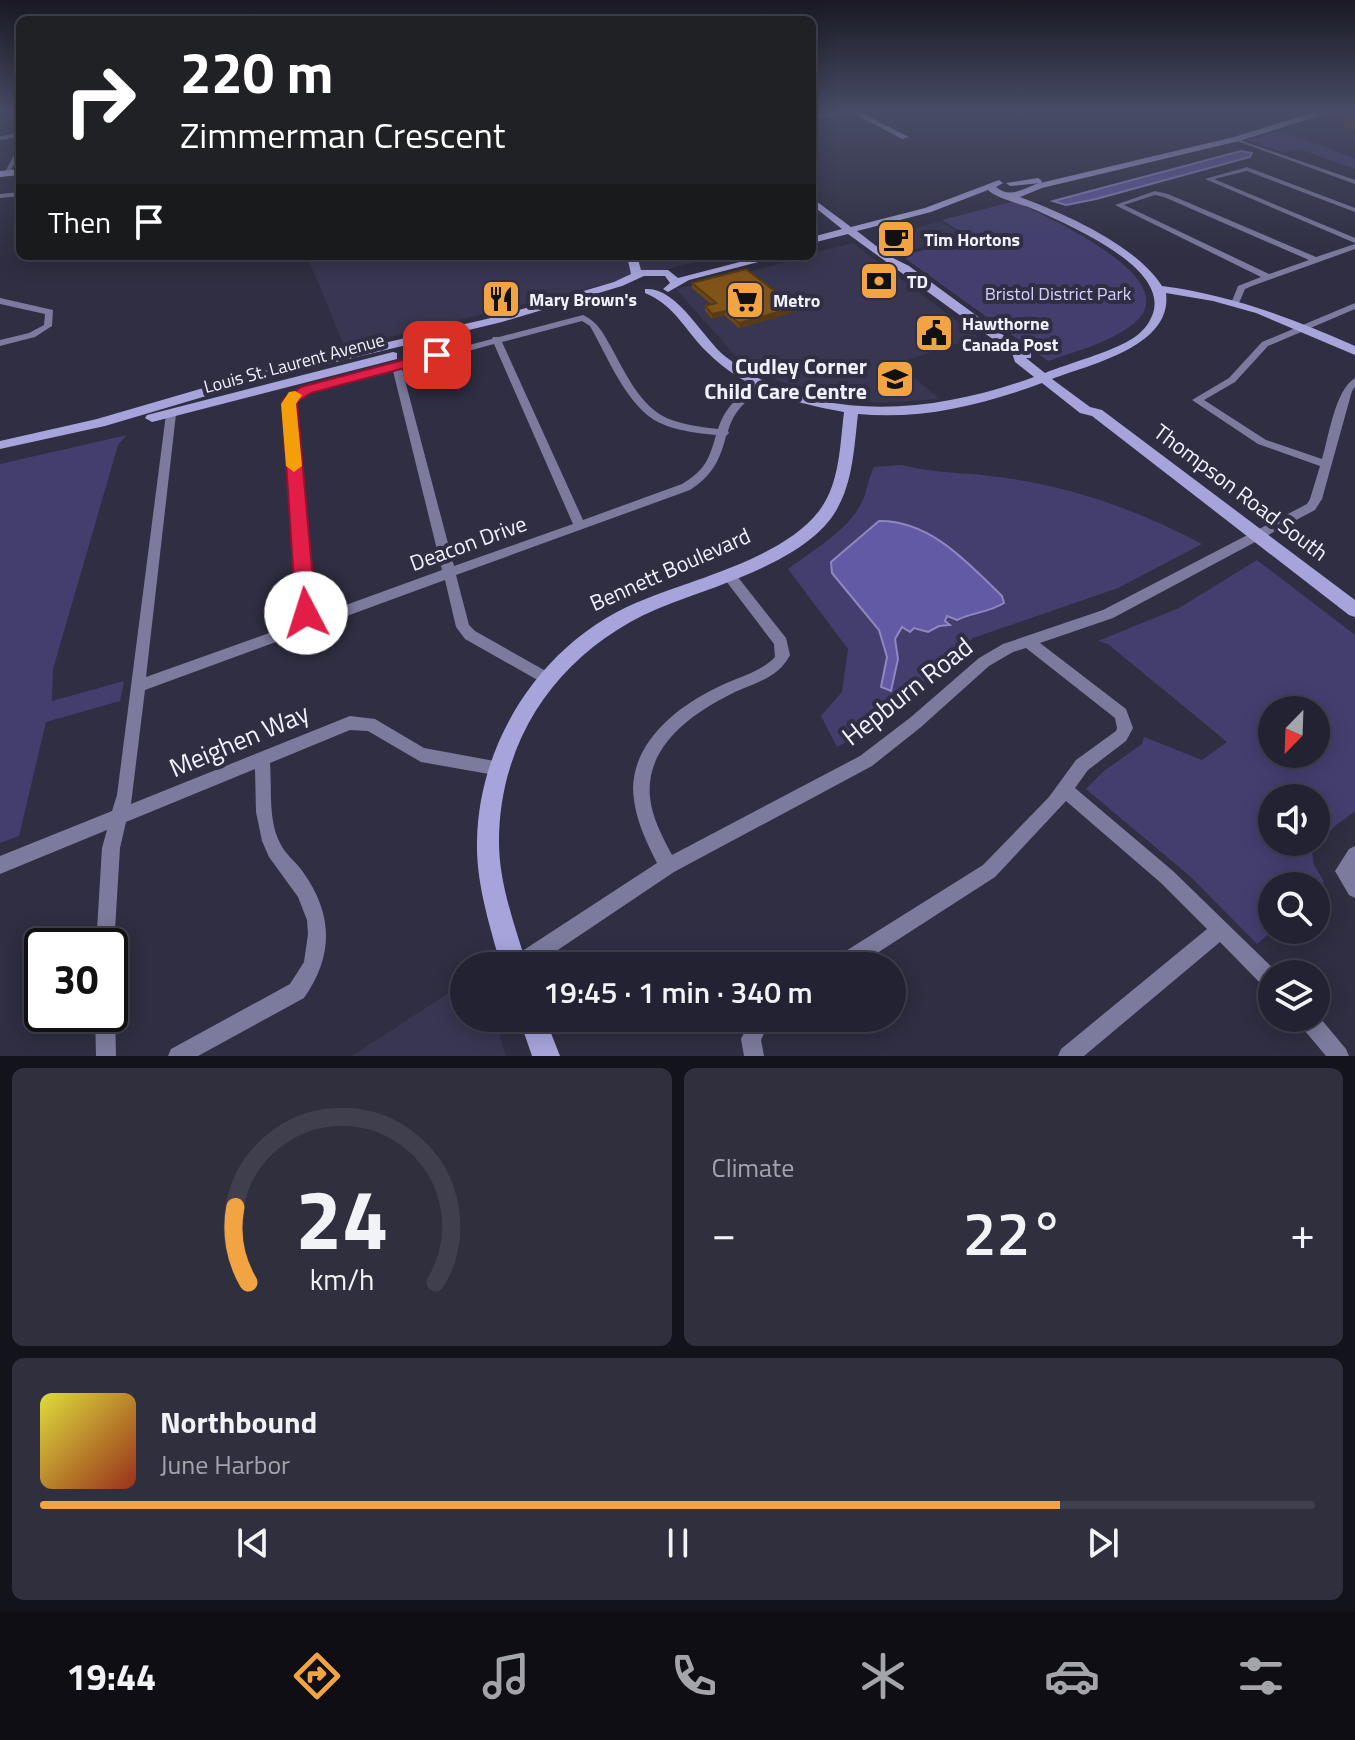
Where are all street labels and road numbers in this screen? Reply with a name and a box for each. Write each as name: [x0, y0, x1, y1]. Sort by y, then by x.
street label: Louis St. Laurent Avenue: [201, 326, 387, 400]
street label: Thompson Road South: [1147, 415, 1335, 569]
street label: Deacon Drive: [405, 506, 531, 580]
street label: Bennett Boulevard: [584, 518, 756, 620]
street label: Hepburn Road: [833, 627, 981, 755]
street label: Meighen Way: [163, 693, 315, 787]

